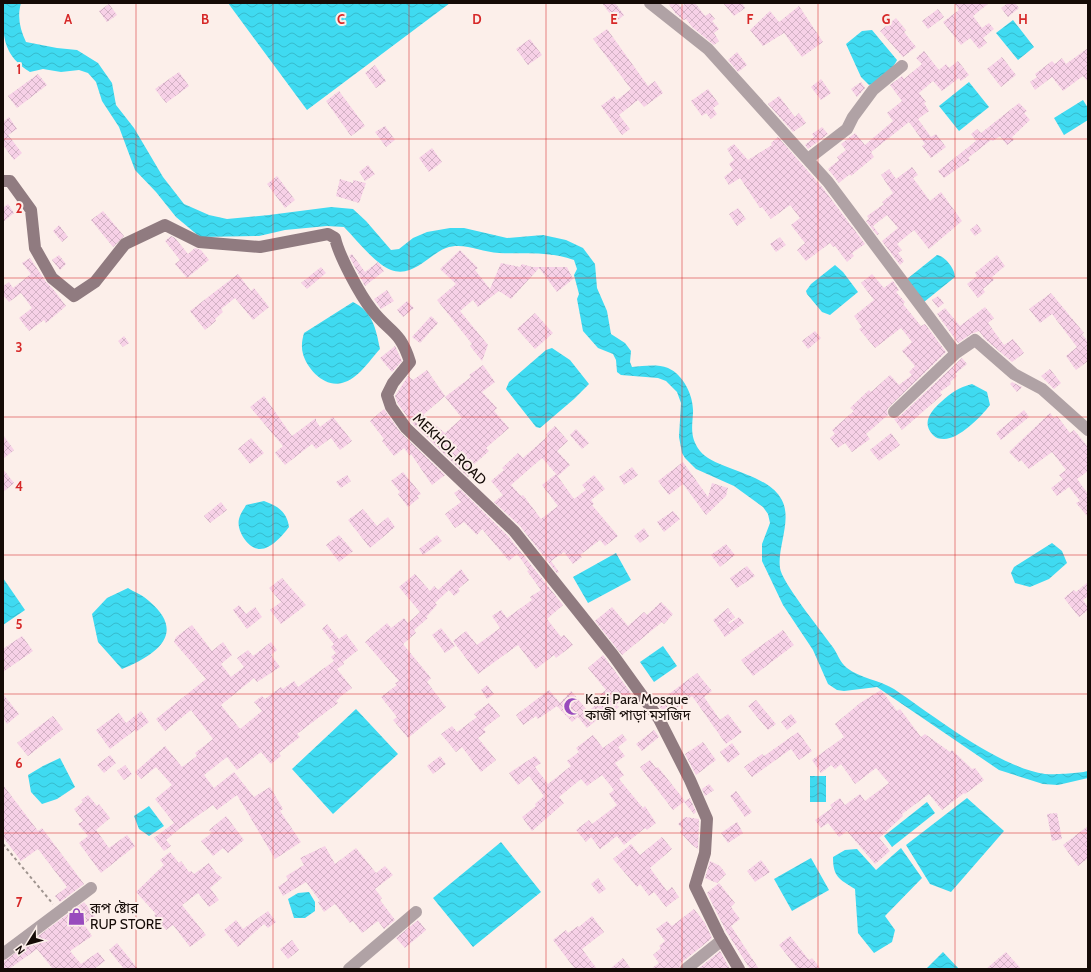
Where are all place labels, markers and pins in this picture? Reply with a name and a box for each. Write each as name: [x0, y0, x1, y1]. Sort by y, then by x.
place label: Kazi Para Mosque কাজী পাড়া মসজিদ: [584, 690, 691, 724]
mosque icon: Kazi Para Mosque কাজী পাড়া মসজিদ: [562, 697, 582, 717]
place label: রূপ ষ্টোর RUP STORE: [89, 899, 162, 933]
shop icon: রূপ ষ্টোর RUP STORE: [67, 906, 87, 926]

